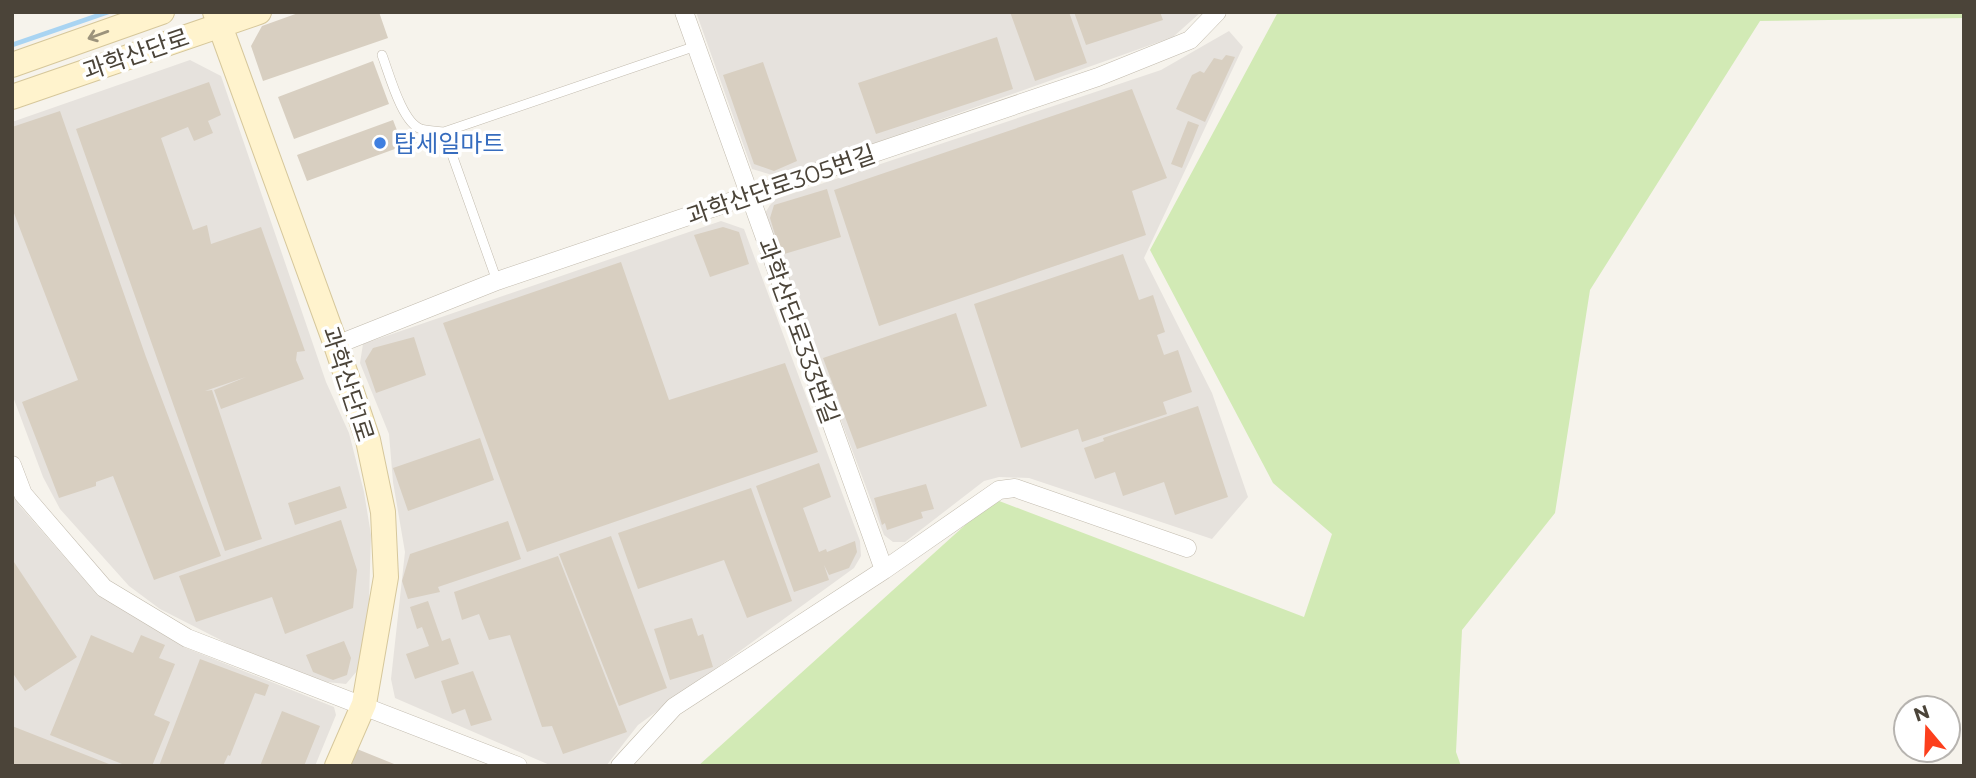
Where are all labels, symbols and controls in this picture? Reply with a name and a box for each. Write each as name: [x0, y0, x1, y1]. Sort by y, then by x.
street label: 과학산단로: [79, 22, 193, 86]
one-way arrow: [87, 30, 109, 42]
place label: 탑세일마트: [394, 129, 504, 158]
marker: 탑세일마트: [372, 135, 388, 151]
street label: 과학산단로305번길: [683, 139, 879, 231]
street label: 과학산단로333번길: [751, 234, 845, 428]
street label: 과학산단1로: [316, 323, 380, 445]
north arrow: [1892, 694, 1962, 764]
text: N: [1911, 700, 1933, 727]

